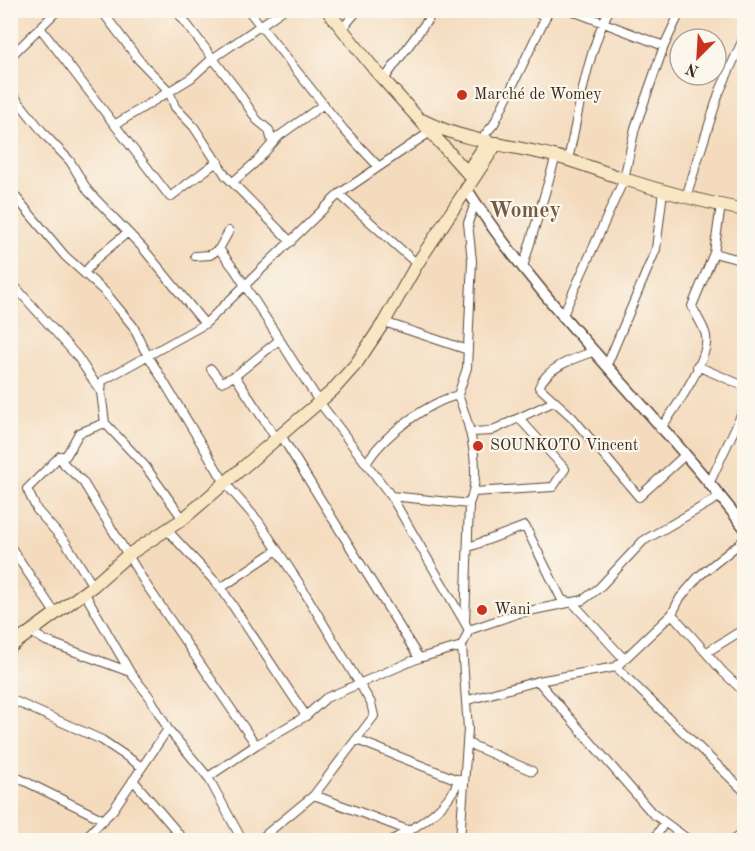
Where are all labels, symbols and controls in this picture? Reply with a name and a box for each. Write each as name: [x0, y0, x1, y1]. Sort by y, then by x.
north arrow: [668, 27, 728, 87]
text: N: [683, 59, 702, 79]
place label: Marché de Womey: [474, 87, 602, 103]
marker: Marché de Womey: [455, 88, 469, 102]
district label: Womey: [489, 200, 561, 222]
place label: SOUNKOTO Vincent: [490, 438, 639, 454]
marker: SOUNKOTO Vincent: [471, 439, 485, 453]
place label: Wani: [494, 602, 531, 618]
marker: Wani: [475, 603, 489, 617]

